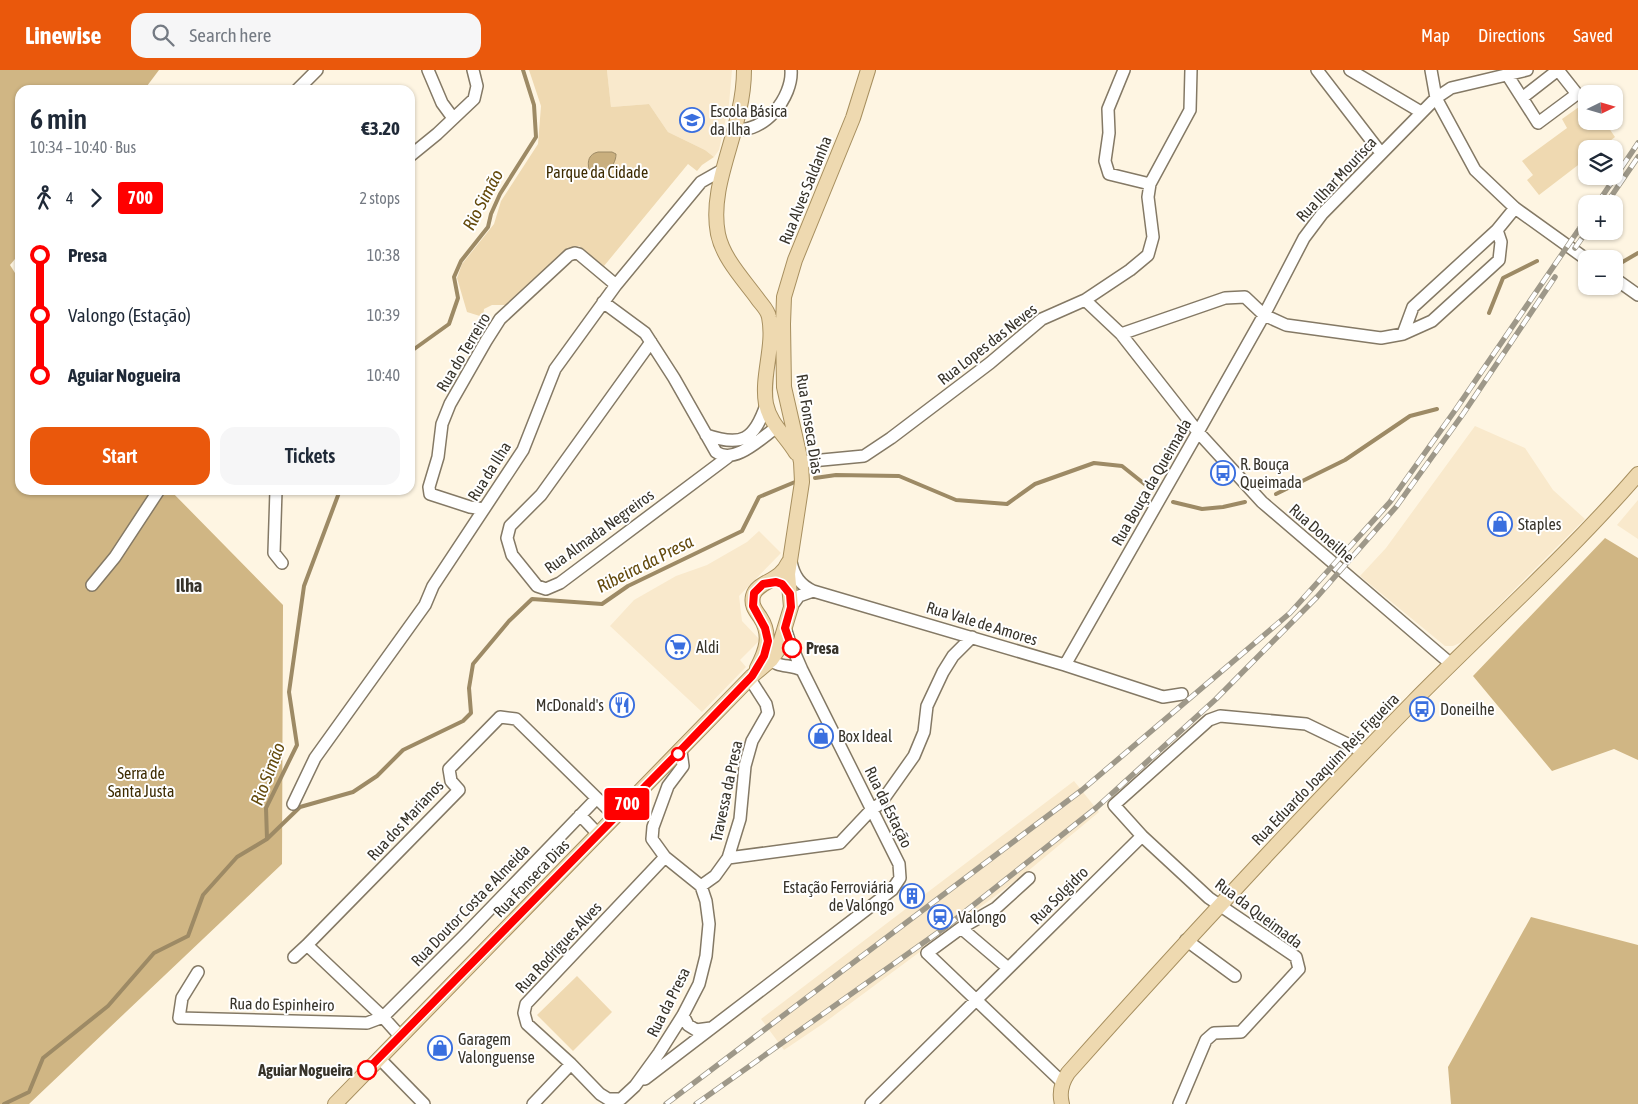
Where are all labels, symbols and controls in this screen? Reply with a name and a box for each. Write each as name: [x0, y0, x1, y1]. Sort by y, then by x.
search box: [131, 13, 481, 58]
icon: search: [149, 21, 177, 49]
text: Linewise: [25, 22, 101, 49]
text: Search here: [189, 24, 271, 46]
text: Map: [1421, 25, 1450, 46]
text: Directions: [1478, 25, 1545, 46]
text: Saved: [1573, 25, 1613, 46]
north arrow: [1578, 85, 1622, 130]
map controls: [1578, 85, 1623, 295]
place label: Escola Básica da Ilha: [710, 102, 788, 138]
text: 6 min: [30, 103, 87, 135]
school or university icon: Escola Básica da Ilha: [679, 107, 705, 133]
text: €3.20: [361, 117, 400, 139]
street label: Rua Alves Saldanha: [775, 133, 835, 247]
street label: Rua Ilhar Mourisca: [1292, 133, 1380, 225]
text: 10:34 – 10:40 · Bus: [30, 138, 136, 156]
button: layers: [1578, 140, 1623, 185]
park label: Parque da Cidade: [546, 163, 648, 182]
water label: Rio Simão: [458, 166, 507, 234]
icon: walk: [30, 184, 58, 212]
icon: forward: [82, 184, 110, 212]
text: 700: [128, 187, 153, 208]
text: 4: [66, 189, 74, 207]
text: 2 stops: [359, 189, 400, 207]
button: +: [1578, 195, 1623, 240]
text: Presa: [68, 244, 107, 266]
text: 10:38: [367, 246, 400, 264]
button: −: [1578, 250, 1623, 295]
street label: Rua Lopes das Neves: [934, 300, 1041, 389]
text: Valongo (Estação): [68, 304, 191, 326]
text: 10:39: [367, 306, 400, 324]
street label: Rua do Terreiro: [432, 309, 494, 395]
text: Aguiar Nogueira: [68, 364, 181, 386]
text: 10:40: [367, 366, 400, 384]
street label: Rua Fonseca Dias: [793, 373, 827, 476]
street label: Rua Bouça da Queimada: [1107, 416, 1195, 549]
button: Start: [30, 427, 210, 485]
button: Tickets: [220, 427, 400, 485]
street label: Rua da Ilha: [464, 438, 514, 504]
place label: R. Bouça Queimada: [1240, 455, 1302, 491]
bus stop icon: R. Bouça Queimada: [1210, 460, 1236, 486]
street label: Rua Almada Negreiros: [541, 485, 658, 578]
street label: Rua Doneilhe: [1286, 500, 1358, 566]
shop icon: Staples: [1487, 511, 1513, 537]
place label: Staples: [1518, 515, 1562, 534]
water label: Ribeira da Presa: [593, 530, 697, 597]
district label: Ilha: [176, 575, 202, 596]
street label: Rua Vale de Amores: [924, 598, 1040, 649]
supermarket icon: Aldi: [665, 634, 691, 660]
place label: Aldi: [696, 638, 719, 656]
marker: Presa: [782, 638, 802, 658]
place label: Presa: [806, 639, 839, 657]
street label: Rua Eduardo Joaquim Reis Figueira: [1248, 689, 1403, 849]
restaurant icon: McDonald's: [609, 692, 635, 718]
place label: McDonald's: [536, 696, 604, 714]
bus stop icon: Doneilhe: [1409, 696, 1435, 722]
place label: Doneilhe: [1440, 700, 1494, 718]
shop icon: Box Ideal: [808, 723, 834, 749]
place label: Box Ideal: [838, 727, 893, 745]
water label: Rio Simão: [246, 739, 289, 808]
street label: Travessa da Presa: [707, 739, 745, 843]
unlabelled marker: [671, 747, 685, 761]
park label: Serra de Santa Justa: [108, 764, 174, 800]
street label: Rua da Estação: [861, 764, 916, 851]
street label: Rua dos Marianos: [363, 776, 447, 864]
line badge: 700: [598, 788, 656, 820]
text: 700: [614, 793, 640, 814]
street label: Rua Fonseca Dias: [489, 835, 573, 921]
street label: Rua Doutor Costa e Almeida: [407, 840, 533, 970]
street label: Rua Solgidro: [1026, 862, 1092, 928]
street label: Rua da Queimada: [1212, 874, 1306, 952]
place label: Estação Ferroviária de Valongo: [783, 878, 894, 915]
building icon: Estação Ferroviária de Valongo: [899, 883, 925, 909]
street label: Rua Rodrigues Alves: [511, 898, 606, 997]
station icon: Valongo: [927, 904, 953, 930]
place label: Valongo: [958, 908, 1006, 927]
street label: Rua da Presa: [643, 964, 693, 1040]
street label: Rua do Espinheiro: [229, 994, 335, 1015]
place label: Garagem Valonguense: [458, 1030, 535, 1067]
shop icon: Garagem Valonguense: [427, 1035, 453, 1061]
marker: Aguiar Nogueira: [357, 1060, 377, 1080]
place label: Aguiar Nogueira: [257, 1061, 353, 1079]

